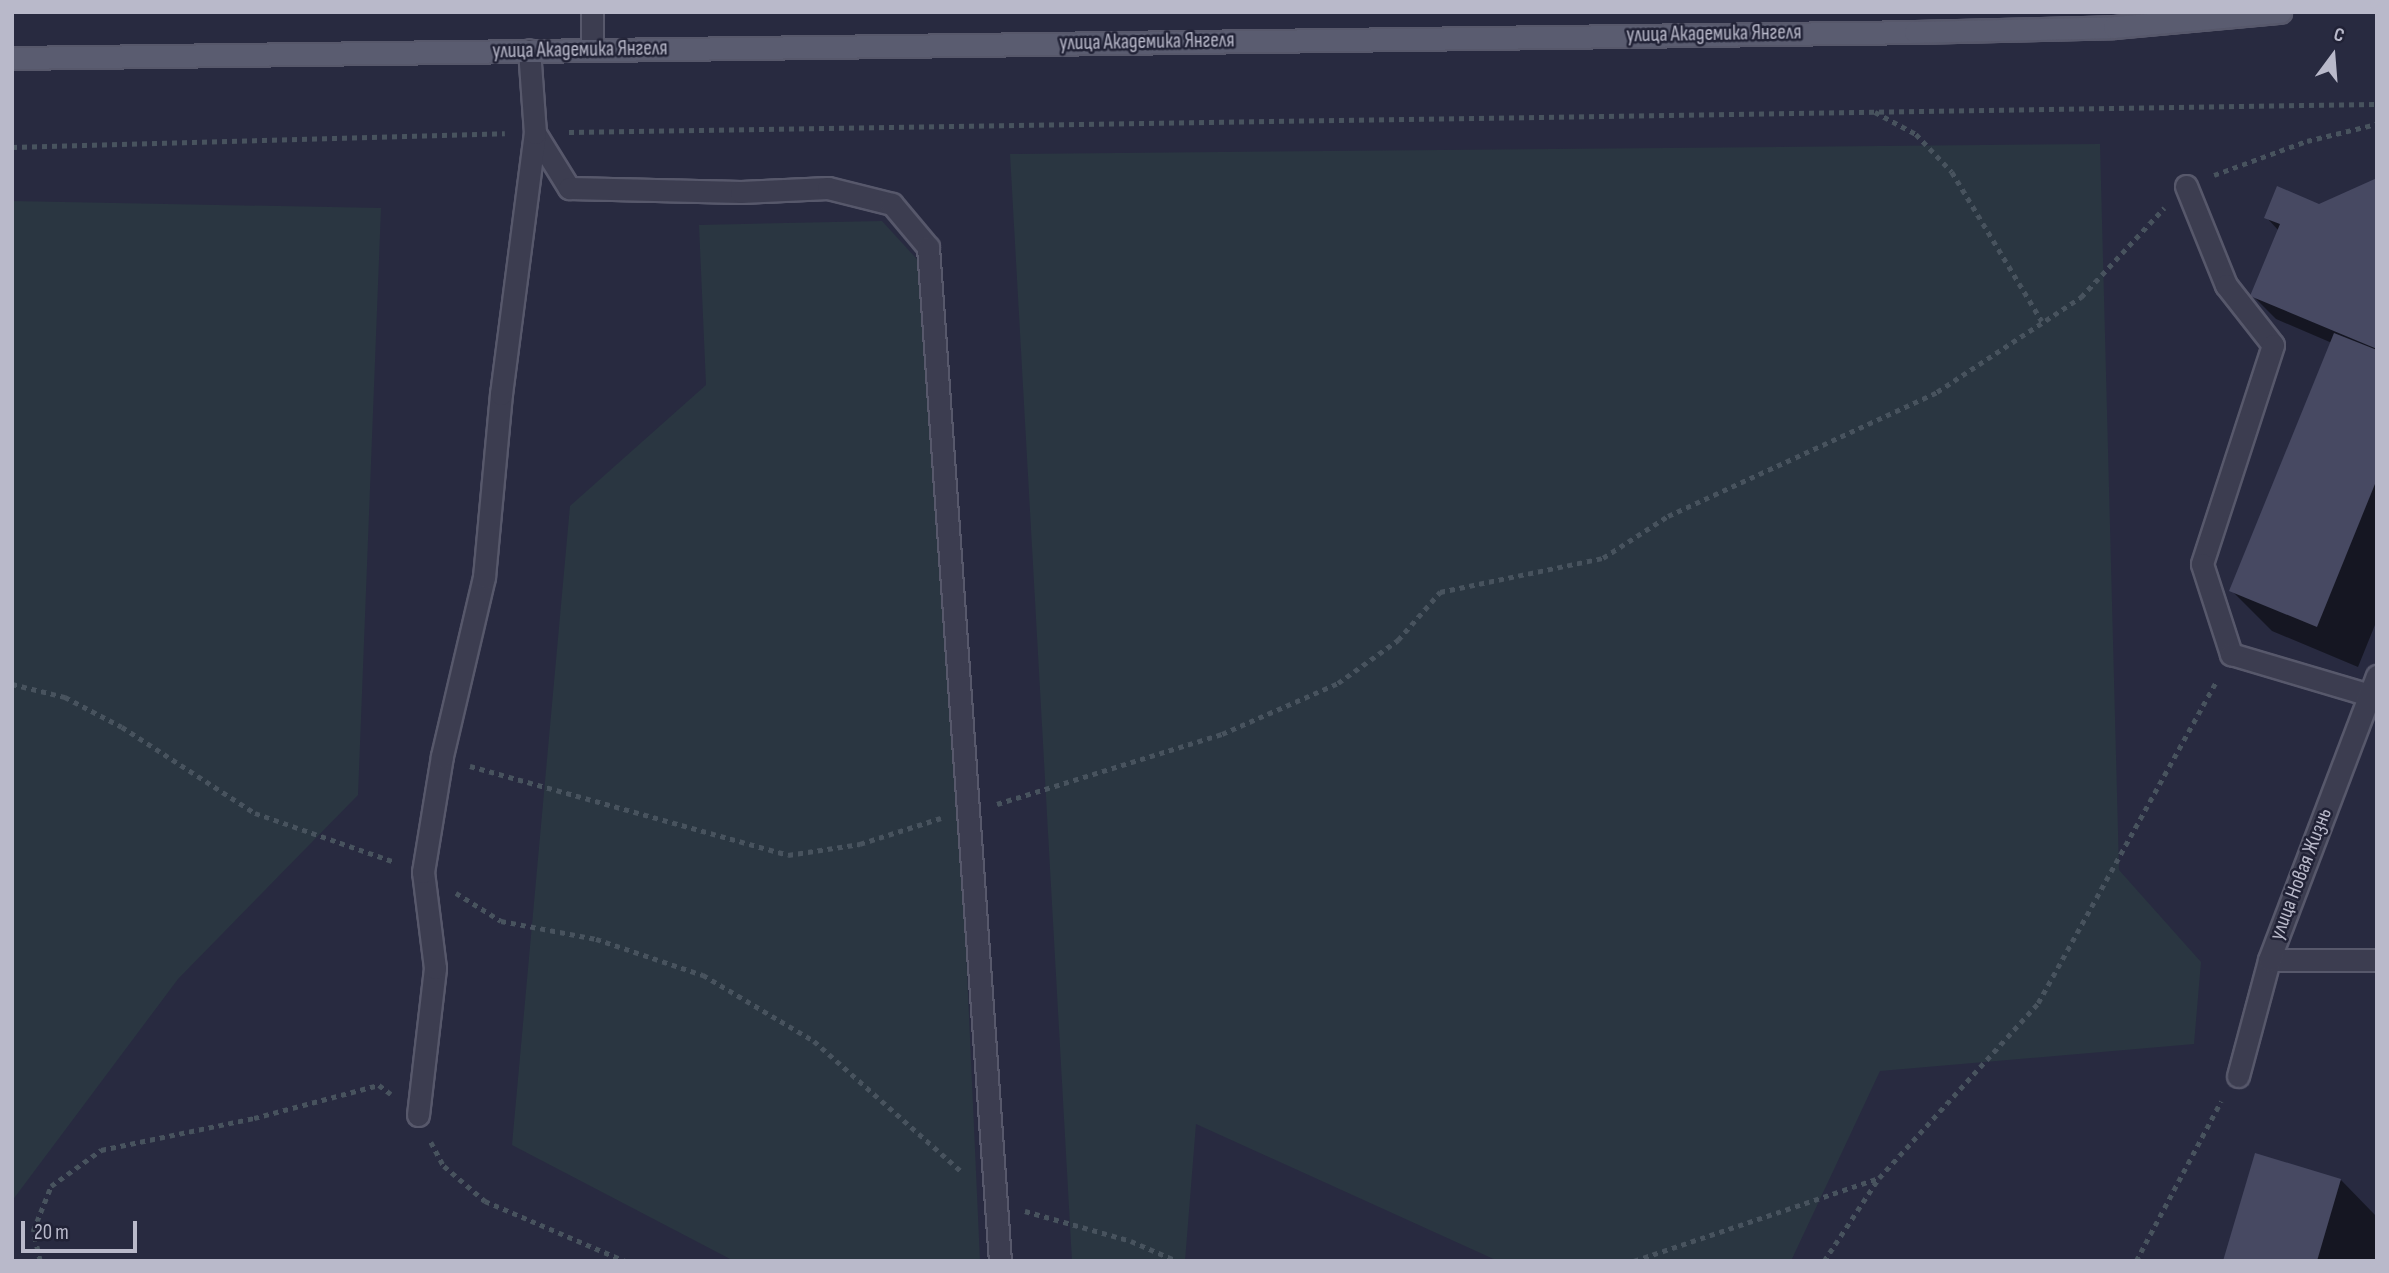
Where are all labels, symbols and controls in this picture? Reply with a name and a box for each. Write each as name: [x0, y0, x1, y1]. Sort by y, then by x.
street label: улица Академика Янгеля: [1626, 20, 1802, 48]
north arrow: [2298, 21, 2368, 91]
text: С: [2331, 23, 2347, 48]
street label: улица Академика Янгеля: [1059, 28, 1235, 56]
street label: улица Академика Янгеля: [492, 36, 668, 64]
street label: улица Новая Жизнь: [2264, 804, 2338, 944]
scale bar: [24, 1206, 140, 1250]
text: 20 m: [34, 1220, 69, 1245]

